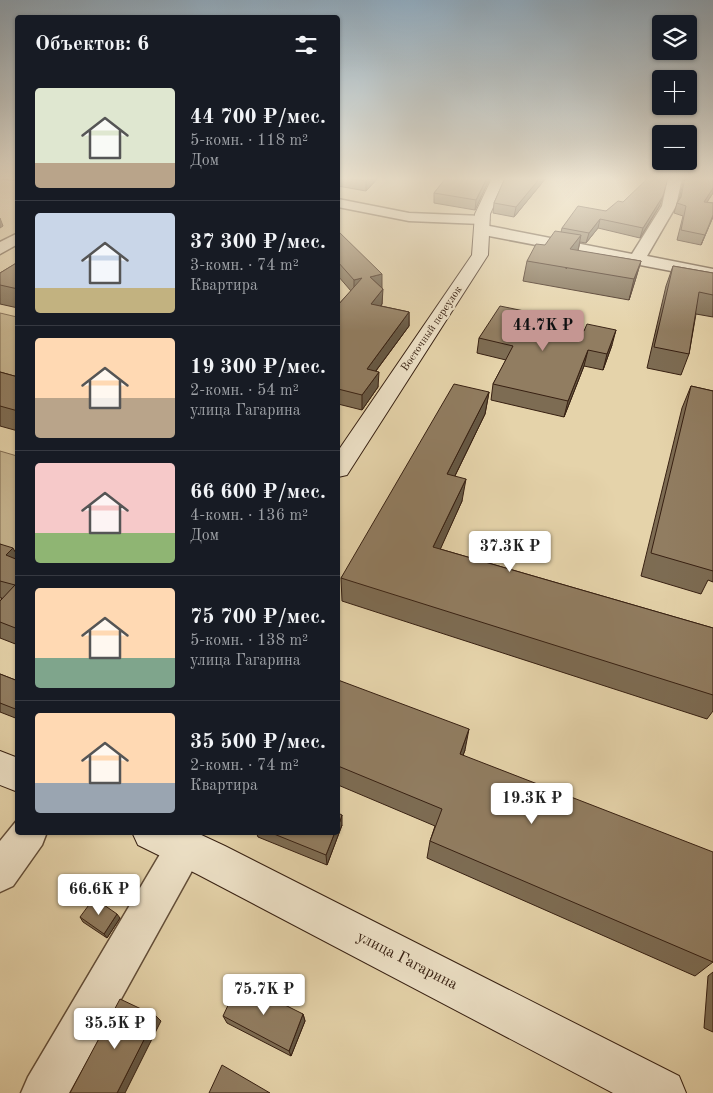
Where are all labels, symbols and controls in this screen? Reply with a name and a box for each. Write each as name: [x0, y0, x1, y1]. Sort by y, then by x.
map controls: [652, 15, 697, 170]
button: layers: [652, 15, 697, 60]
icon: filters: [292, 31, 320, 59]
text: Объектов: 6: [35, 34, 149, 55]
button: +: [652, 70, 697, 115]
text: 44 700 ₽/мес.: [190, 107, 326, 128]
icon: home: [75, 108, 135, 168]
button: −: [652, 125, 697, 170]
text: 5-комн. · 118 m²: [190, 133, 308, 149]
text: Дом: [190, 153, 219, 169]
text: 37 300 ₽/мес.: [190, 232, 326, 253]
icon: home: [75, 233, 135, 293]
text: 3-комн. · 74 m²: [190, 258, 299, 274]
text: Квартира: [190, 278, 258, 294]
street label: Восточный переулок: [400, 284, 465, 373]
pin: 44.7K ₽: [497, 310, 589, 352]
text: 44.7K ₽: [513, 318, 573, 334]
text: 19 300 ₽/мес.: [190, 357, 326, 378]
icon: home: [75, 358, 135, 418]
text: 2-комн. · 54 m²: [190, 383, 299, 399]
text: улица Гагарина: [190, 403, 301, 419]
text: 66 600 ₽/мес.: [190, 482, 326, 503]
icon: home: [75, 483, 135, 543]
text: 4-комн. · 136 m²: [190, 508, 308, 524]
text: Дом: [190, 528, 219, 544]
pin: 37.3K ₽: [464, 530, 556, 573]
text: 37.3K ₽: [480, 539, 540, 555]
text: 75 700 ₽/мес.: [190, 607, 326, 628]
icon: home: [75, 608, 135, 668]
text: 5-комн. · 138 m²: [190, 633, 308, 649]
text: улица Гагарина: [190, 653, 301, 669]
text: 35 500 ₽/мес.: [190, 732, 326, 753]
icon: home: [75, 733, 135, 793]
text: 2-комн. · 74 m²: [190, 758, 299, 774]
text: Квартира: [190, 778, 258, 794]
pin: 19.3K ₽: [486, 782, 578, 825]
text: 19.3K ₽: [502, 791, 562, 807]
pin: 66.6K ₽: [53, 874, 145, 916]
text: 66.6K ₽: [69, 882, 129, 898]
street label: улица Гагарина: [354, 929, 460, 993]
pin: 75.7K ₽: [218, 974, 310, 1016]
text: 75.7K ₽: [234, 982, 294, 998]
pin: 35.5K ₽: [69, 1008, 161, 1050]
text: 35.5K ₽: [85, 1016, 145, 1032]

